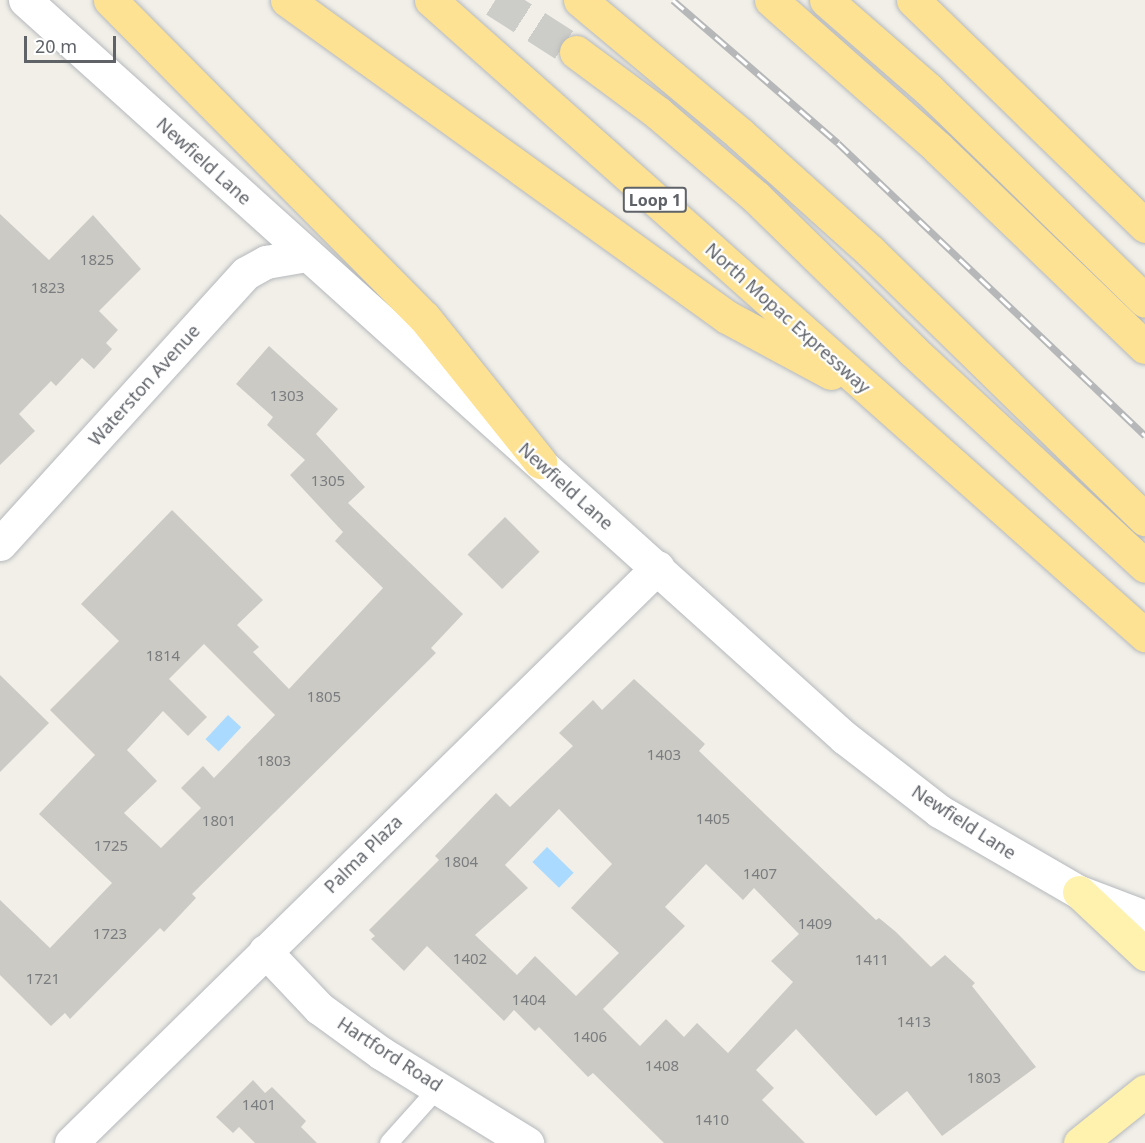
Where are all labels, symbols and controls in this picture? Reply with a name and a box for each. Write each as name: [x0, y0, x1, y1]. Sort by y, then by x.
scale bar: [27, 24, 118, 62]
text: 20 m: [35, 34, 77, 58]
street label: Newfield Lane: [152, 113, 256, 209]
road number: Loop 1: [622, 187, 688, 213]
street label: North Mopac Expressway: [701, 238, 875, 398]
house number: 1825: [80, 251, 114, 269]
house number: 1823: [31, 279, 65, 297]
street label: Waterston Avenue: [84, 320, 204, 450]
house number: 1303: [270, 387, 304, 405]
street label: Newfield Lane: [514, 438, 618, 534]
house number: 1305: [311, 472, 345, 490]
house number: 1814: [146, 647, 180, 665]
house number: 1805: [307, 688, 341, 706]
house number: 1403: [647, 746, 681, 764]
house number: 1803: [257, 752, 291, 770]
street label: Newfield Lane: [908, 780, 1020, 864]
house number: 1405: [696, 810, 730, 828]
street label: Palma Plaza: [320, 811, 406, 897]
house number: 1801: [202, 812, 236, 830]
house number: 1725: [94, 837, 128, 855]
house number: 1804: [444, 853, 478, 871]
house number: 1407: [743, 865, 777, 883]
house number: 1409: [798, 915, 832, 933]
house number: 1723: [93, 925, 127, 943]
house number: 1402: [453, 950, 487, 968]
house number: 1411: [855, 951, 889, 969]
house number: 1721: [26, 970, 60, 988]
house number: 1404: [512, 991, 546, 1009]
street label: Hartford Road: [334, 1012, 446, 1096]
house number: 1413: [897, 1013, 931, 1031]
house number: 1406: [573, 1028, 607, 1046]
house number: 1408: [645, 1057, 679, 1075]
house number: 1803: [967, 1069, 1001, 1087]
house number: 1401: [242, 1096, 276, 1114]
house number: 1410: [695, 1111, 729, 1129]

